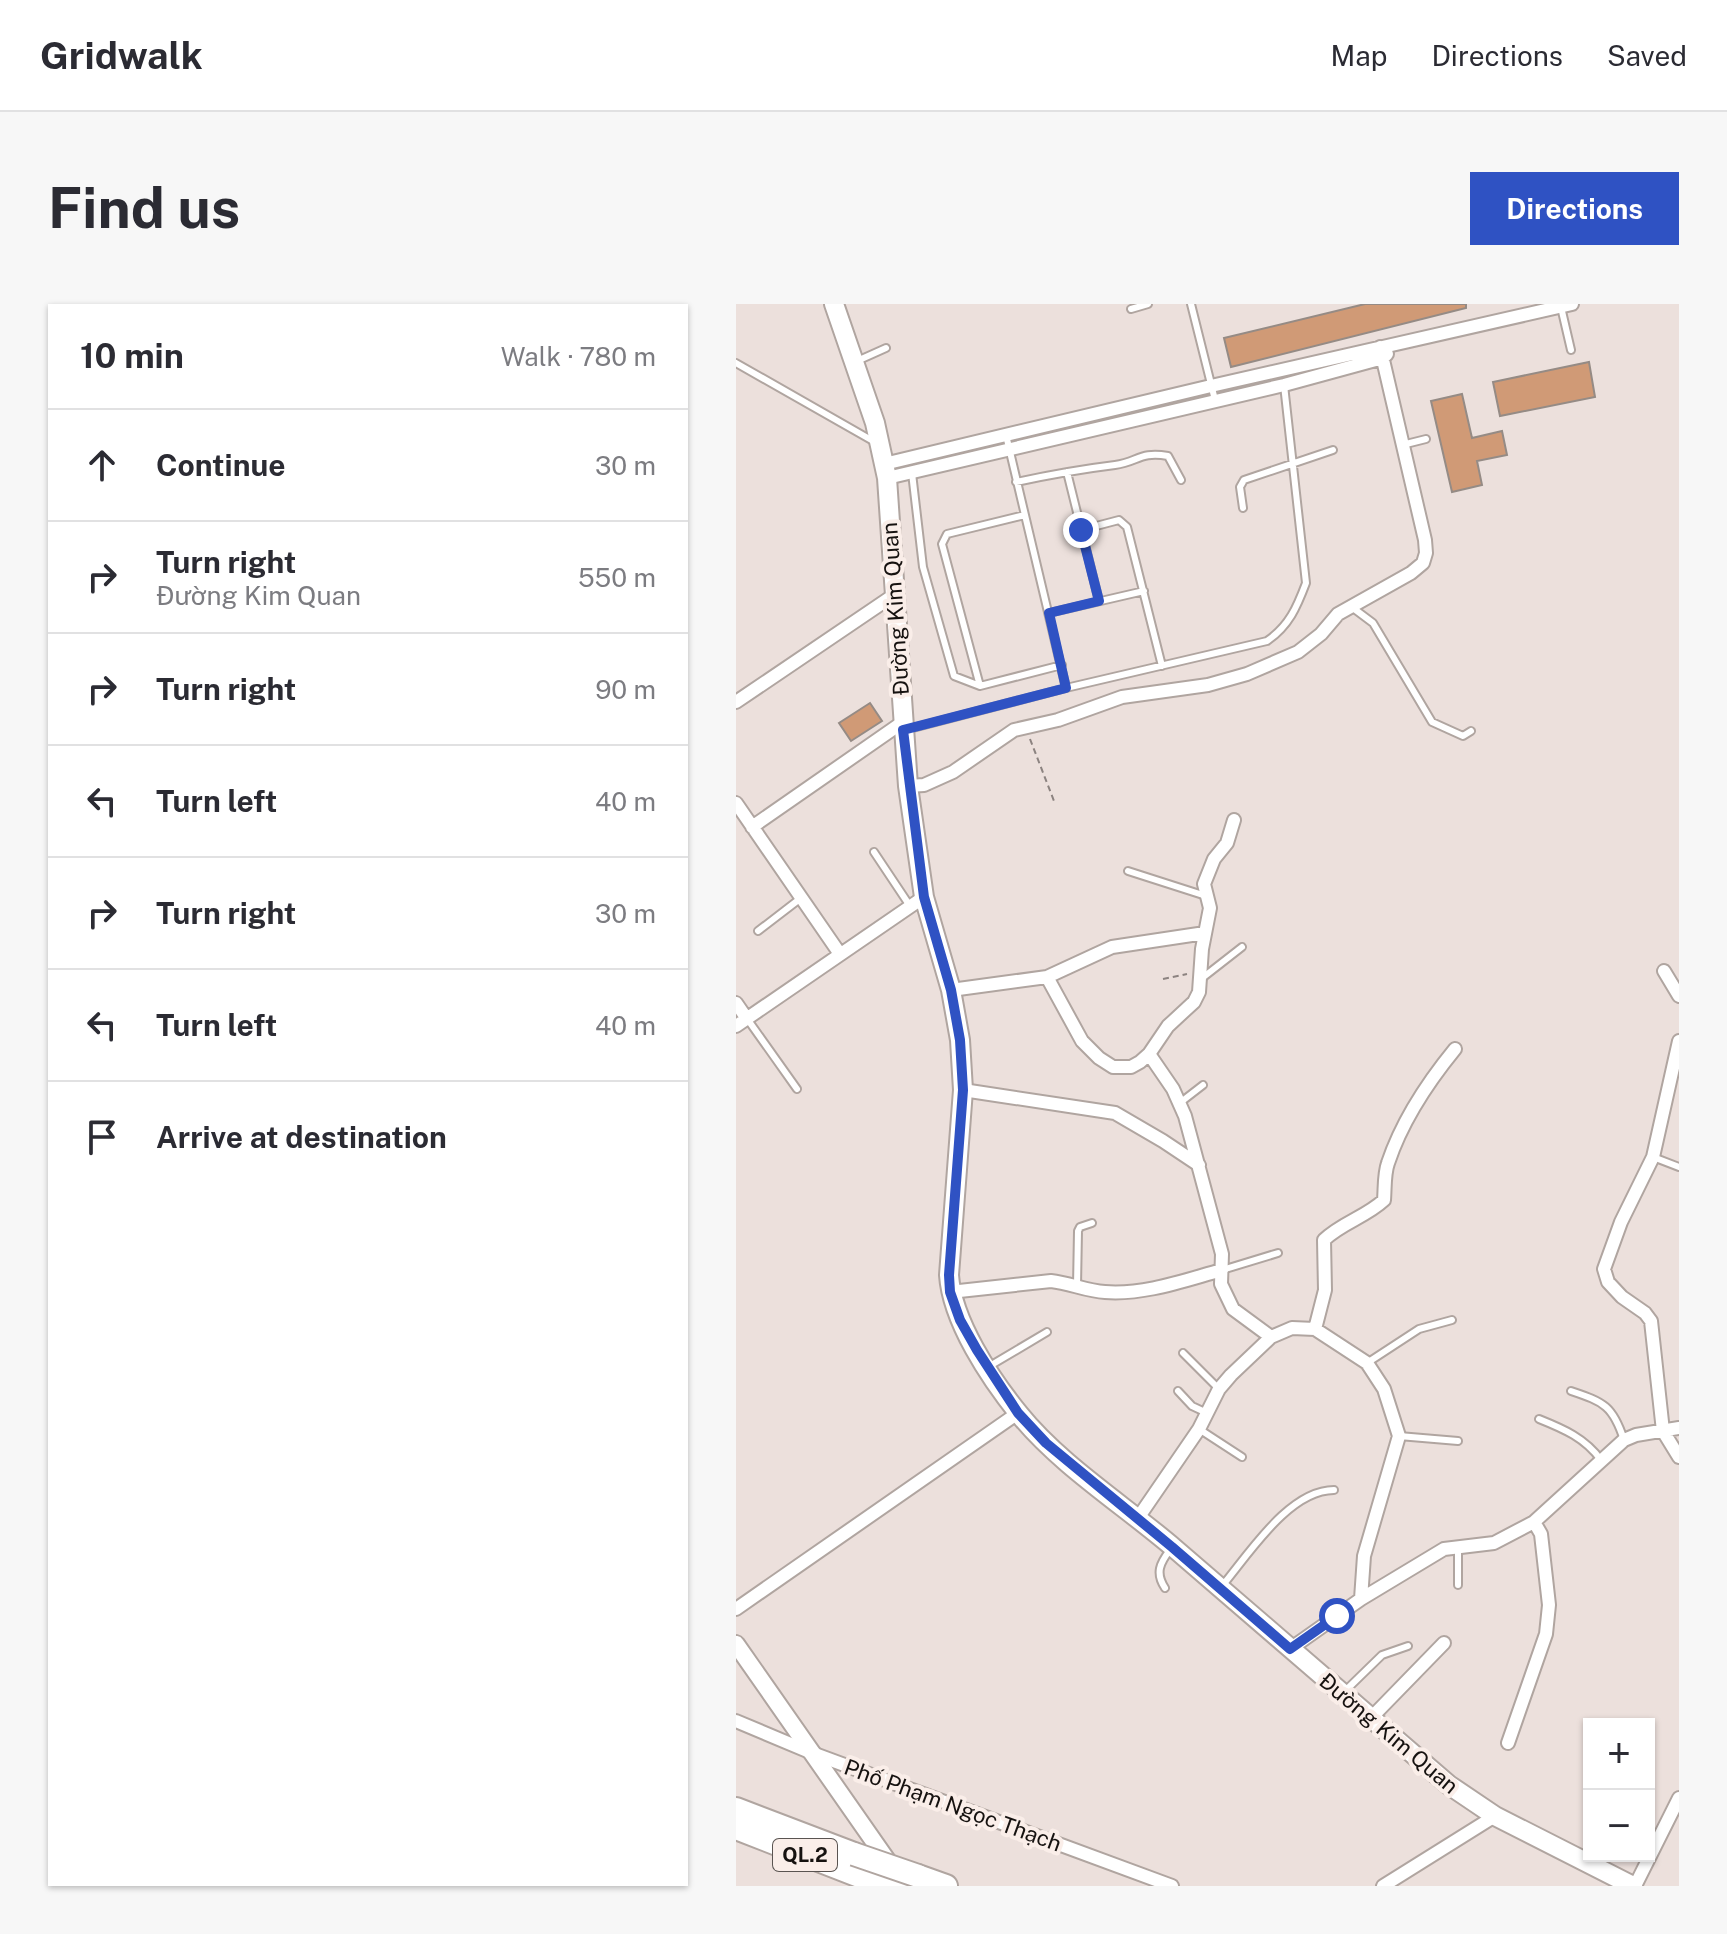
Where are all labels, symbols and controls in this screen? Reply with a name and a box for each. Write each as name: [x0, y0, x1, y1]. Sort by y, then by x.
text: Gridwalk: [40, 33, 203, 78]
text: Map: [1331, 39, 1387, 72]
text: Directions: [1431, 39, 1563, 72]
text: Saved: [1607, 39, 1687, 72]
button: Directions: [1470, 172, 1679, 245]
text: Find us: [48, 175, 240, 241]
text: 10 min: [80, 336, 184, 376]
text: Walk · 780 m: [501, 341, 656, 372]
icon: ahead: [80, 443, 124, 487]
text: Continue: [156, 447, 286, 483]
text: 30 m: [595, 450, 656, 481]
route end: [1063, 512, 1099, 548]
street label: Đường Kim Quan: [876, 522, 914, 696]
text: Turn right: [156, 544, 296, 580]
icon: right: [80, 555, 124, 599]
text: 550 m: [578, 562, 656, 593]
text: Đường Kim Quan: [156, 580, 361, 611]
icon: right: [80, 667, 124, 711]
text: Turn right: [156, 671, 296, 707]
text: 90 m: [595, 674, 656, 705]
icon: left: [80, 779, 124, 823]
text: Turn left: [156, 783, 277, 819]
text: 40 m: [595, 786, 656, 817]
icon: right: [80, 891, 124, 935]
text: Turn right: [156, 895, 296, 931]
text: 30 m: [595, 898, 656, 929]
icon: left: [80, 1003, 124, 1047]
text: Turn left: [156, 1007, 277, 1043]
text: 40 m: [595, 1010, 656, 1041]
icon: arrive: [80, 1115, 124, 1159]
text: Arrive at destination: [156, 1119, 447, 1155]
route start: [1319, 1598, 1355, 1634]
street label: Đường Kim Quan: [1314, 1667, 1464, 1799]
map controls: [1583, 1718, 1655, 1862]
button: +: [1583, 1718, 1655, 1790]
street label: Phố Phạm Ngọc Thạch: [841, 1754, 1065, 1856]
button: −: [1583, 1790, 1655, 1862]
road number: QL.2: [773, 1839, 837, 1871]

